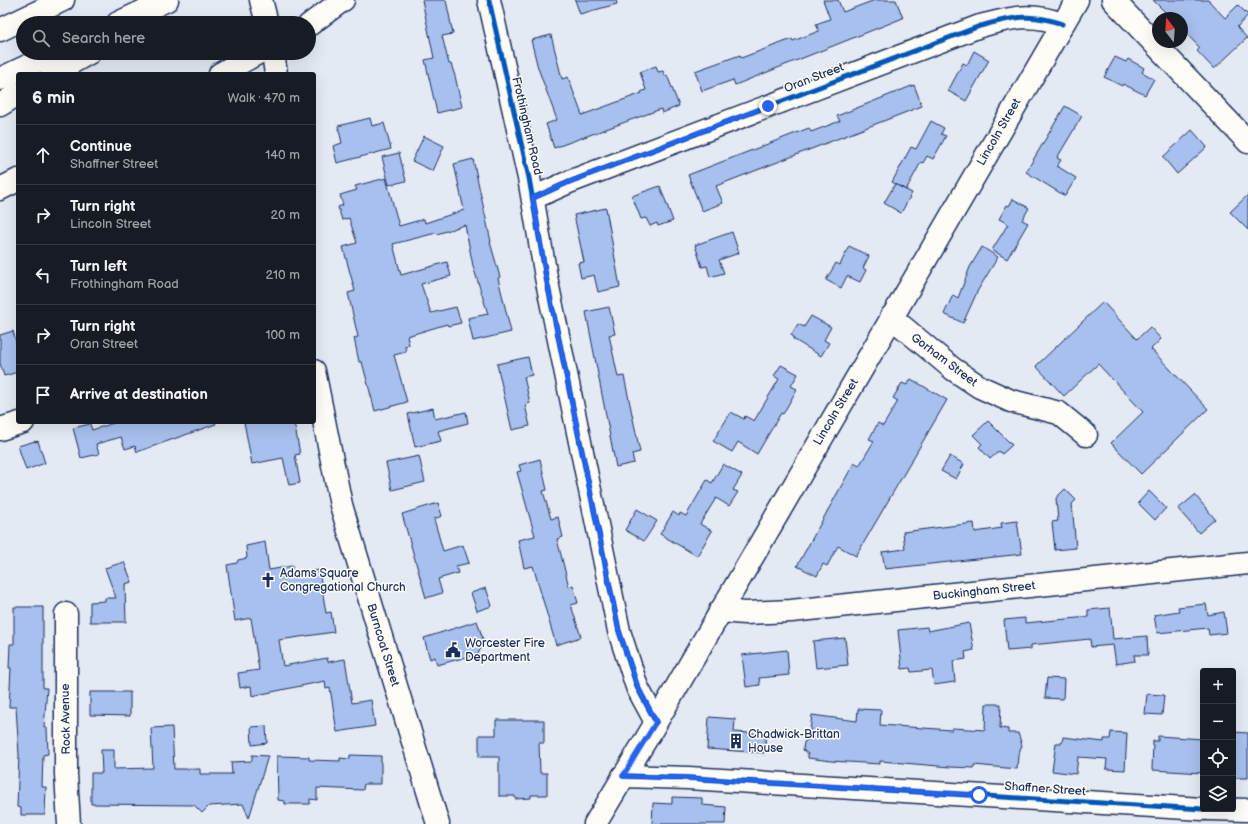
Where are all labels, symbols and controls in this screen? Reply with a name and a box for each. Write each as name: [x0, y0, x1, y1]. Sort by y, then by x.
north arrow: [1152, 12, 1188, 48]
search box: [16, 16, 316, 60]
icon: search: [30, 27, 52, 49]
text: Search here: [62, 29, 145, 48]
street label: Oran Street: [782, 60, 846, 96]
street label: Frothingham Road: [508, 75, 546, 177]
text: 6 min: [32, 88, 75, 108]
text: Walk · 470 m: [228, 90, 300, 106]
street label: Lincoln Street: [974, 95, 1024, 168]
route end: [759, 97, 777, 115]
text: Continue: [70, 137, 132, 156]
icon: ahead: [32, 144, 54, 166]
text: 140 m: [265, 147, 300, 163]
text: Shaffner Street: [70, 156, 158, 172]
text: Turn right: [70, 197, 135, 216]
icon: right: [32, 204, 54, 226]
text: 20 m: [270, 207, 300, 223]
text: Lincoln Street: [70, 216, 151, 232]
text: Turn left: [70, 257, 127, 276]
icon: left: [32, 264, 54, 286]
text: 210 m: [266, 267, 300, 283]
text: Frothingham Road: [70, 276, 179, 292]
text: Turn right: [70, 317, 135, 336]
icon: right: [32, 324, 54, 346]
text: 100 m: [265, 327, 300, 343]
street label: Gorham Street: [908, 330, 980, 390]
text: Oran Street: [70, 336, 138, 352]
street label: Lincoln Street: [810, 376, 862, 448]
icon: arrive: [32, 384, 54, 406]
text: Arrive at destination: [70, 385, 208, 404]
place label: Adams Square Congregational Church: [280, 566, 406, 595]
church icon: Adams Square Congregational Church: [259, 571, 277, 589]
street label: Buckingham Street: [932, 578, 1036, 604]
street label: Burncoat Street: [363, 602, 403, 688]
place label: Worcester Fire Department: [465, 636, 545, 665]
public building icon: Worcester Fire Department: [444, 641, 462, 659]
map controls: [1200, 668, 1236, 812]
button: +: [1200, 668, 1236, 704]
street label: Rock Avenue: [58, 683, 74, 755]
button: −: [1200, 704, 1236, 740]
place label: Chadwick-Brittan House: [748, 727, 840, 756]
building icon: Chadwick-Brittan House: [727, 732, 745, 750]
button: locate: [1200, 740, 1236, 776]
button: layers: [1200, 776, 1236, 812]
street label: Shaffner Street: [1004, 779, 1086, 799]
route start: [970, 786, 988, 804]

